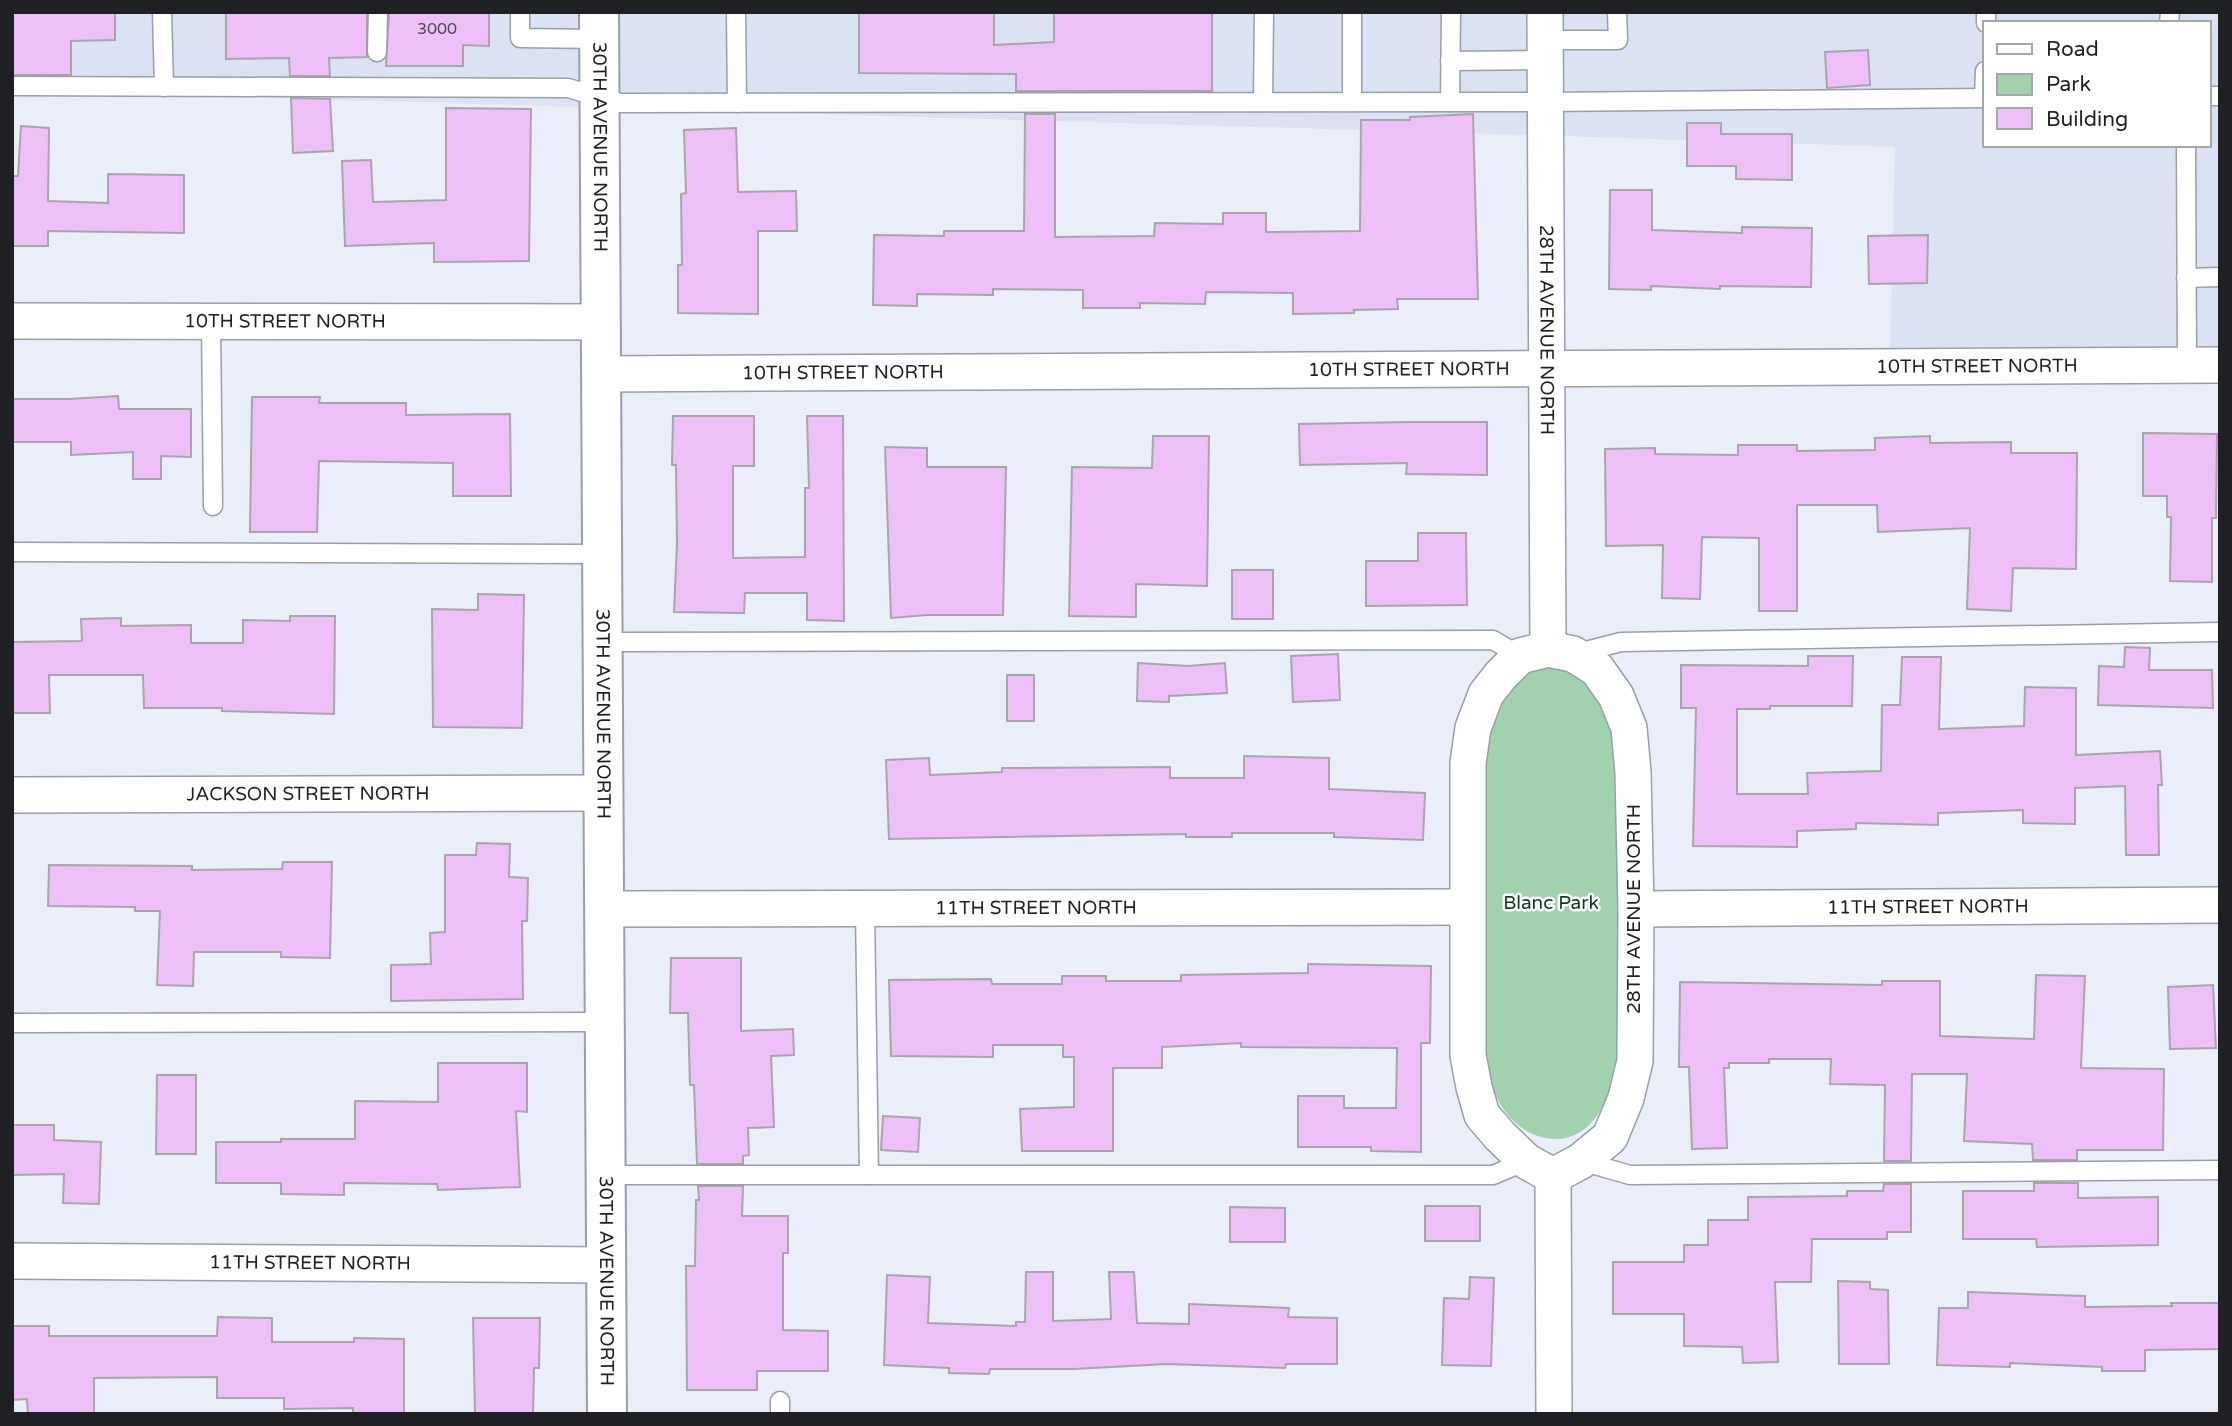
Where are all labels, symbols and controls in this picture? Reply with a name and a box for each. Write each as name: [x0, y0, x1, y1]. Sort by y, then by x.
house number: 3000: [417, 19, 457, 39]
legend: [1983, 21, 2211, 147]
text: Road: [2046, 37, 2099, 62]
street label: 30TH AVENUE NORTH: [588, 42, 611, 252]
text: Park: [2046, 72, 2091, 97]
text: Building: [2046, 107, 2128, 132]
street label: 28TH AVENUE NORTH: [1535, 225, 1558, 435]
street label: 10TH STREET NORTH: [184, 310, 386, 333]
street label: 10TH STREET NORTH: [1876, 355, 2078, 378]
street label: 10TH STREET NORTH: [1308, 358, 1510, 381]
street label: 10TH STREET NORTH: [742, 361, 944, 384]
street label: 30TH AVENUE NORTH: [591, 609, 615, 819]
street label: JACKSON STREET NORTH: [186, 783, 430, 805]
street label: 28TH AVENUE NORTH: [1623, 804, 1645, 1014]
park label: Blanc Park: [1503, 892, 1599, 914]
street label: 11TH STREET NORTH: [1827, 895, 2029, 919]
street label: 11TH STREET NORTH: [935, 897, 1137, 919]
street label: 30TH AVENUE NORTH: [595, 1176, 618, 1386]
street label: 11TH STREET NORTH: [209, 1251, 411, 1275]

